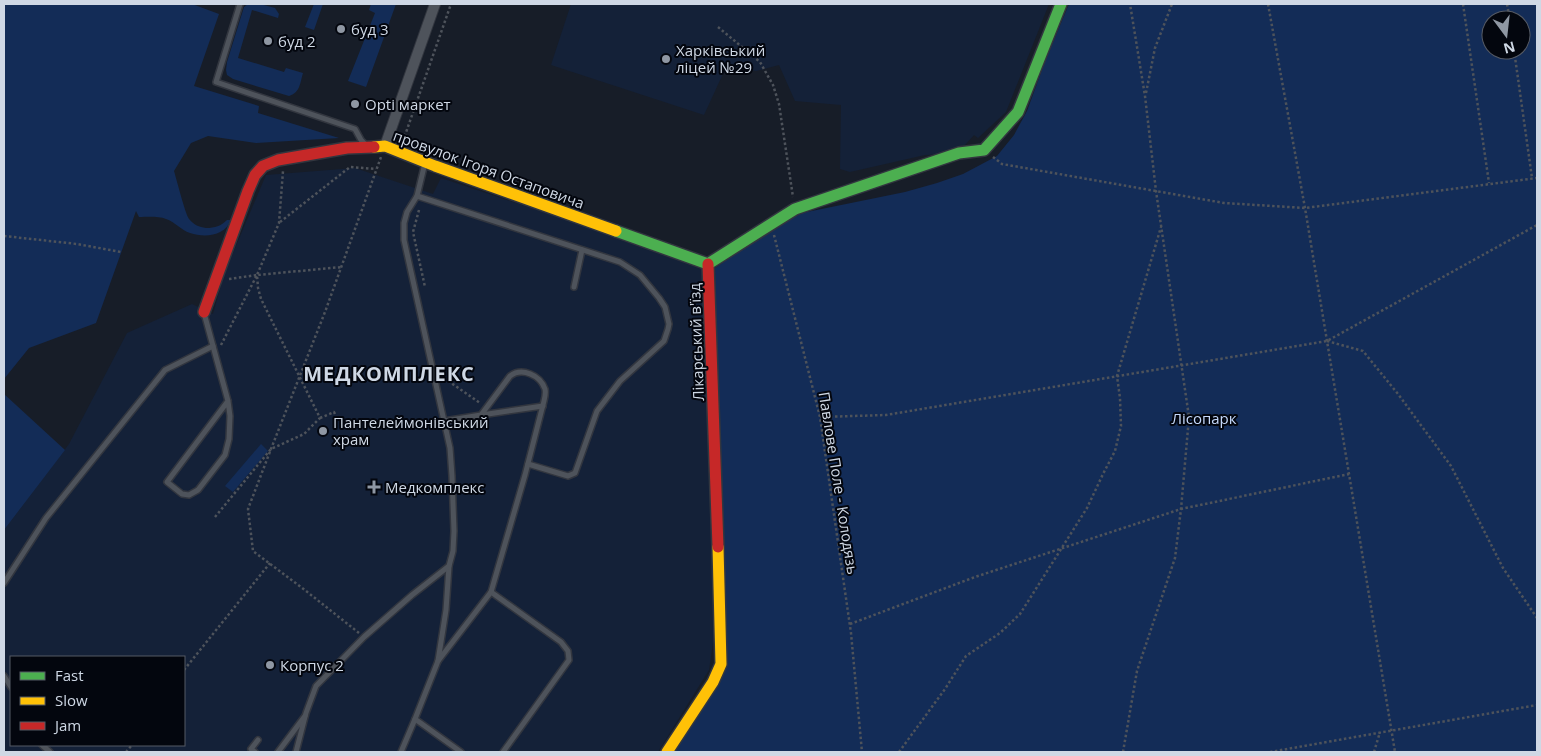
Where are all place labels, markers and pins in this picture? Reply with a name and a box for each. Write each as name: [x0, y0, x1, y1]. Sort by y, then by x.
place label: буд 3: [351, 19, 389, 39]
marker: буд 3: [335, 23, 347, 35]
place label: буд 2: [278, 31, 316, 51]
marker: буд 2: [262, 35, 274, 47]
place label: Харківський ліцей №29: [676, 40, 765, 77]
marker: Харківський ліцей №29: [660, 53, 672, 65]
place label: Opti маркет: [365, 94, 451, 114]
marker: Opti маркет: [349, 98, 361, 110]
place label: Пантелеймонівський храм: [333, 412, 489, 449]
marker: Пантелеймонівський храм: [317, 425, 329, 437]
place label: Медкомплекс: [385, 477, 485, 497]
marker: Медкомплекс: [367, 480, 381, 494]
place label: Корпус 2: [280, 655, 344, 675]
marker: Корпус 2: [264, 659, 276, 671]

